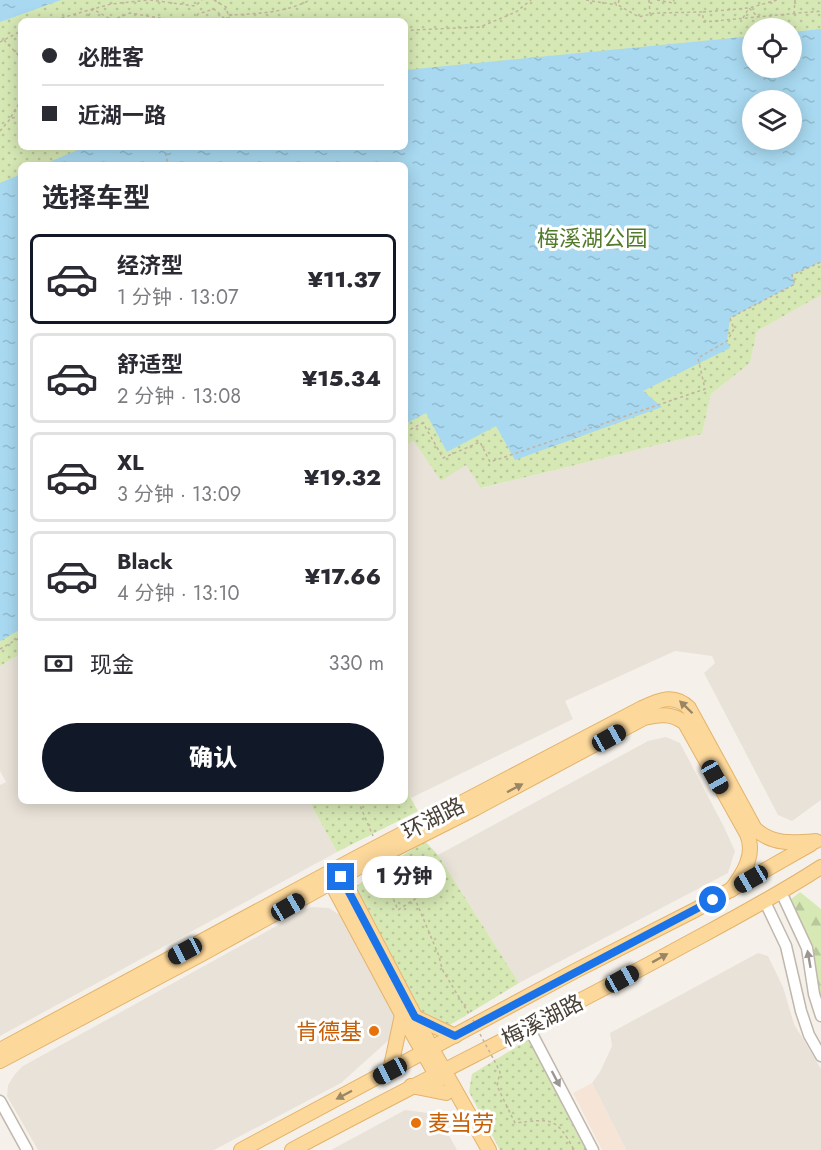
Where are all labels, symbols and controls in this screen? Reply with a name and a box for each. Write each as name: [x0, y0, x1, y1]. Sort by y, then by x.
map controls: [742, 18, 802, 150]
button: locate: [742, 18, 802, 78]
text: 必胜客: [78, 41, 144, 73]
button: layers: [742, 90, 802, 150]
text: 近湖一路: [78, 99, 166, 131]
text: 选择车型: [42, 178, 150, 217]
park label: 梅溪湖公园: [537, 222, 647, 254]
text: 经济型: [117, 249, 183, 281]
icon: car: [45, 252, 99, 306]
text: ¥11.37: [308, 263, 381, 295]
text: 1 分钟 · 13:07: [117, 283, 238, 312]
text: 舒适型: [117, 348, 183, 380]
icon: car: [45, 351, 99, 405]
text: ¥15.34: [302, 362, 381, 394]
text: 2 分钟 · 13:08: [117, 382, 241, 411]
text: XL: [117, 446, 144, 478]
icon: car: [45, 450, 99, 504]
text: ¥19.32: [304, 461, 381, 493]
text: 3 分钟 · 13:09: [117, 480, 241, 509]
text: Black: [117, 545, 173, 577]
icon: car: [45, 549, 99, 603]
text: ¥17.66: [305, 560, 381, 592]
text: 4 分钟 · 13:10: [117, 579, 240, 608]
icon: cash: [42, 647, 75, 680]
text: 现金: [90, 648, 134, 680]
text: 330 m: [329, 649, 384, 678]
one-way arrow: [679, 700, 693, 714]
car: [589, 721, 629, 755]
button: 确认: [42, 723, 384, 792]
car: [698, 757, 732, 797]
one-way arrow: [507, 783, 524, 793]
street label: 环湖路: [396, 789, 470, 847]
callout: 1 分钟: [362, 856, 446, 898]
text: 1 分钟: [376, 862, 432, 891]
car: [731, 862, 771, 896]
route end: [327, 863, 354, 890]
route start: [699, 886, 726, 913]
car: [268, 890, 308, 924]
car: [165, 935, 205, 967]
one-way arrow: [804, 949, 813, 968]
one-way arrow: [652, 953, 669, 963]
car: [602, 962, 642, 996]
street label: 梅溪湖路: [496, 986, 588, 1054]
place label: 肯德基: [296, 1015, 362, 1047]
marker: 肯德基: [367, 1024, 381, 1038]
car: [370, 1055, 410, 1087]
one-way arrow: [551, 1071, 561, 1088]
one-way arrow: [336, 1090, 353, 1100]
place label: 麦当劳: [428, 1107, 494, 1139]
marker: 麦当劳: [409, 1116, 423, 1130]

